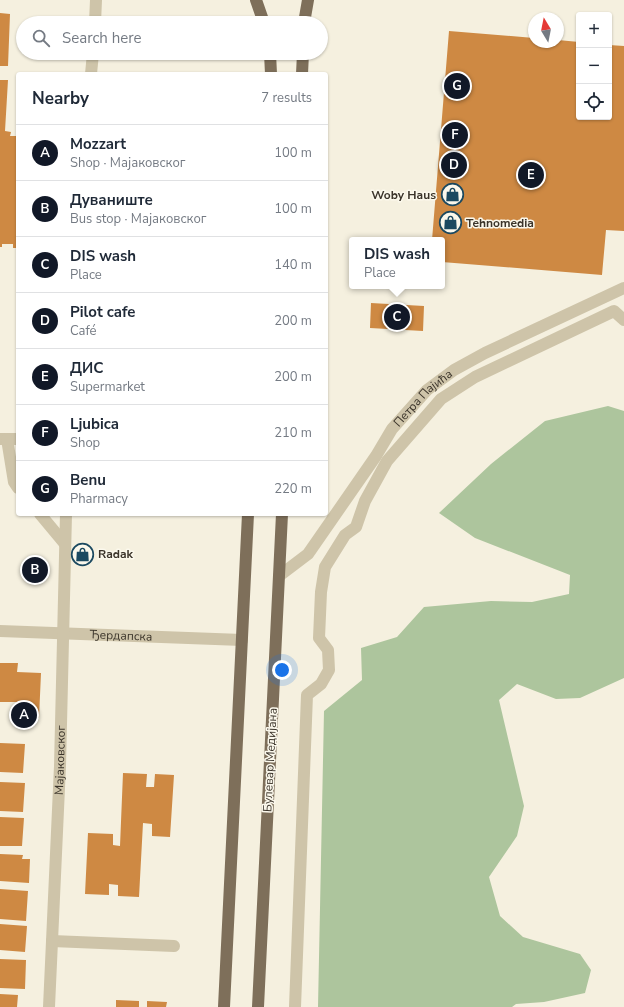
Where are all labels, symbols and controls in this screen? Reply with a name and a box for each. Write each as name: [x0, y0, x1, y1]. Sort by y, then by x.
north arrow: [528, 12, 564, 48]
map controls: [576, 12, 612, 120]
button: +: [576, 12, 612, 48]
search box: [16, 16, 328, 60]
icon: search: [30, 27, 52, 49]
text: Search here: [62, 28, 142, 48]
button: −: [576, 48, 612, 84]
pin: G: [444, 71, 470, 101]
button: locate: [576, 84, 612, 120]
text: Nearby: [32, 87, 89, 110]
text: 7 results: [261, 89, 312, 107]
pin: F: [442, 120, 468, 150]
text: Mozzart: [70, 134, 126, 154]
text: A: [40, 144, 50, 162]
text: 100 m: [274, 144, 312, 162]
pin: D: [441, 150, 467, 180]
text: Shop · Мајаковског: [70, 154, 185, 172]
pin: E: [518, 160, 544, 190]
shop icon: Woby Haus: [439, 182, 465, 208]
place label: Woby Haus: [371, 187, 436, 203]
text: Дуваниште: [70, 190, 153, 210]
text: B: [41, 200, 49, 218]
text: 100 m: [274, 200, 312, 218]
text: Bus stop · Мајаковског: [70, 210, 206, 228]
shop icon: Tehnomedia: [437, 210, 463, 236]
place label: Tehnomedia: [466, 215, 534, 231]
popup: [349, 237, 445, 289]
text: DIS wash: [364, 244, 430, 264]
text: DIS wash: [70, 246, 136, 266]
text: C: [41, 256, 49, 274]
text: 140 m: [274, 256, 312, 274]
text: Place: [364, 264, 396, 282]
text: Place: [70, 266, 102, 284]
text: Pilot cafe: [70, 302, 135, 322]
pin: C: [384, 302, 410, 332]
text: D: [40, 312, 50, 330]
text: 200 m: [274, 312, 312, 330]
text: Café: [70, 322, 97, 340]
text: ДИС: [70, 358, 103, 378]
street label: Петра Пајића: [390, 366, 456, 430]
text: E: [41, 368, 49, 386]
text: 200 m: [274, 368, 312, 386]
text: Supermarket: [70, 378, 145, 396]
text: Ljubica: [70, 414, 119, 434]
text: F: [41, 424, 49, 442]
text: 210 m: [274, 424, 312, 442]
text: Shop: [70, 434, 100, 452]
text: Benu: [70, 470, 106, 490]
text: G: [40, 480, 50, 498]
text: 220 m: [274, 480, 312, 498]
text: Pharmacy: [70, 490, 128, 508]
shop icon: Radak: [70, 541, 96, 567]
place label: Radak: [98, 546, 134, 562]
pin: B: [22, 555, 48, 585]
street label: Ђердапска: [89, 626, 153, 645]
your location: [272, 660, 292, 680]
pin: A: [11, 700, 37, 730]
street label: Булевар Медијана: [259, 708, 281, 812]
street label: Мајаковског: [51, 724, 69, 796]

